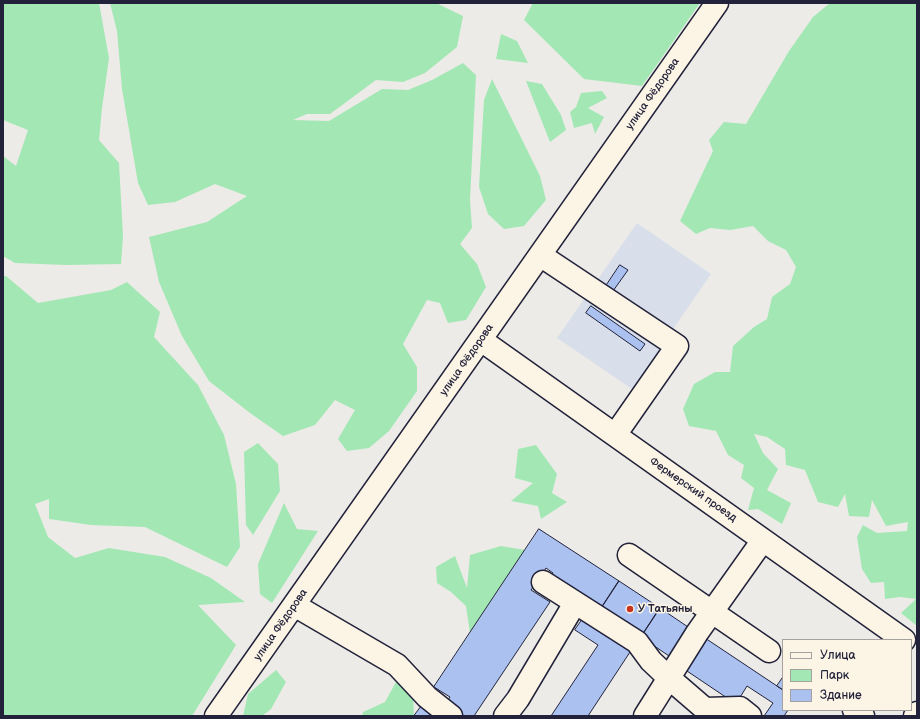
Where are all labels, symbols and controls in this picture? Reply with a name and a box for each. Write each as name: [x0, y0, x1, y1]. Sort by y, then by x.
street label: улица Фёдорова: [623, 56, 683, 132]
street label: улица Фёдорова: [437, 322, 497, 398]
street label: Фермерский проезд: [647, 455, 739, 525]
street label: улица Фёдорова: [251, 587, 311, 663]
place label: У Татьяны: [638, 602, 693, 616]
marker: У Татьяны: [625, 604, 635, 614]
legend: [782, 639, 912, 711]
text: Улица: [820, 648, 856, 663]
text: Парк: [820, 668, 849, 683]
text: Здание: [820, 688, 862, 703]

